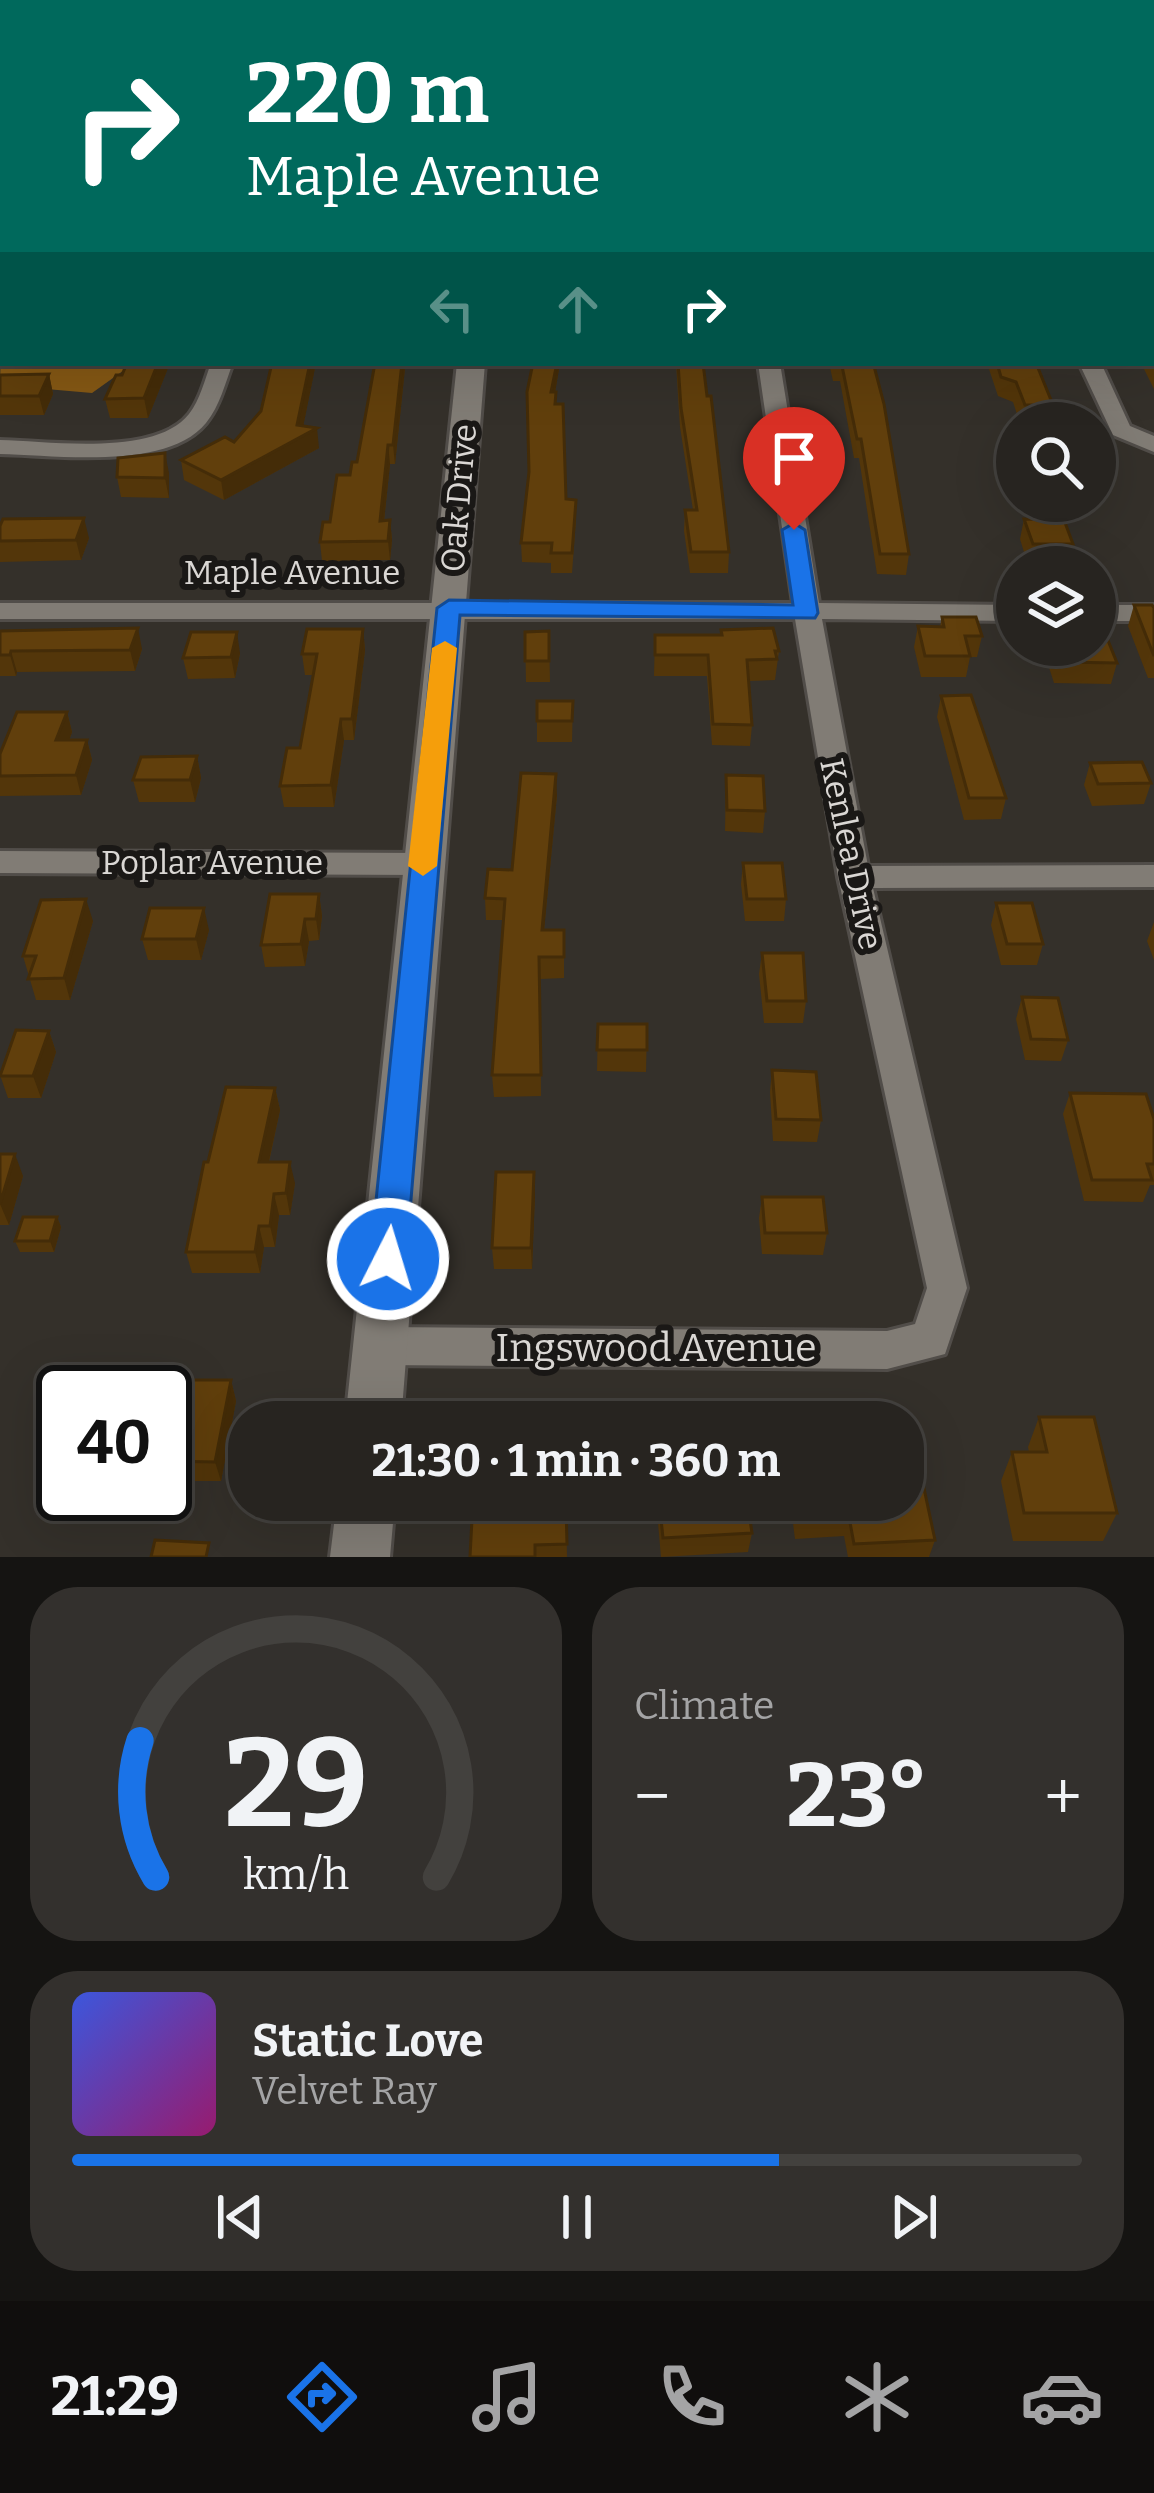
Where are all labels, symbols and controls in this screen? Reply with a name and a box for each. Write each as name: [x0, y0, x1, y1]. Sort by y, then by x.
text: 220 m: [246, 43, 489, 144]
icon: right: [48, 48, 204, 204]
text: Maple Avenue: [246, 145, 601, 209]
icon: left: [419, 276, 485, 342]
icon: ahead: [545, 276, 611, 342]
icon: right: [671, 276, 737, 342]
map controls: [996, 402, 1116, 666]
button: search: [996, 402, 1116, 522]
pin: [743, 407, 845, 530]
street label: Oak Drive: [433, 422, 485, 574]
icon: arrive: [761, 425, 827, 491]
button: layers: [996, 546, 1116, 666]
street label: Maple Avenue: [184, 553, 400, 593]
street label: Kenlea Drive: [811, 755, 891, 953]
street label: Poplar Avenue: [101, 843, 323, 883]
position arrow: [325, 1196, 451, 1322]
street label: Ingswood Avenue: [495, 1325, 817, 1371]
speed limit sign: 40: [36, 1365, 192, 1521]
text: 21:30 · 1 min · 360 m: [371, 1434, 781, 1488]
text: Climate: [634, 1683, 774, 1729]
text: 29: [224, 1709, 368, 1859]
text: 23°: [786, 1742, 928, 1850]
text: −: [634, 1757, 670, 1836]
text: +: [1044, 1757, 1082, 1836]
text: km/h: [243, 1849, 349, 1900]
text: Static Love: [252, 2014, 484, 2068]
text: Velvet Ray: [252, 2068, 437, 2114]
icon: previous: [207, 2184, 273, 2250]
icon: pause: [544, 2184, 610, 2250]
icon: next: [881, 2184, 947, 2250]
icon: directions: [280, 2355, 364, 2439]
icon: music: [465, 2355, 549, 2439]
icon: phone: [650, 2355, 734, 2439]
icon: climate: [835, 2355, 919, 2439]
icon: car: [1020, 2355, 1104, 2439]
text: 21:29: [50, 2365, 179, 2429]

